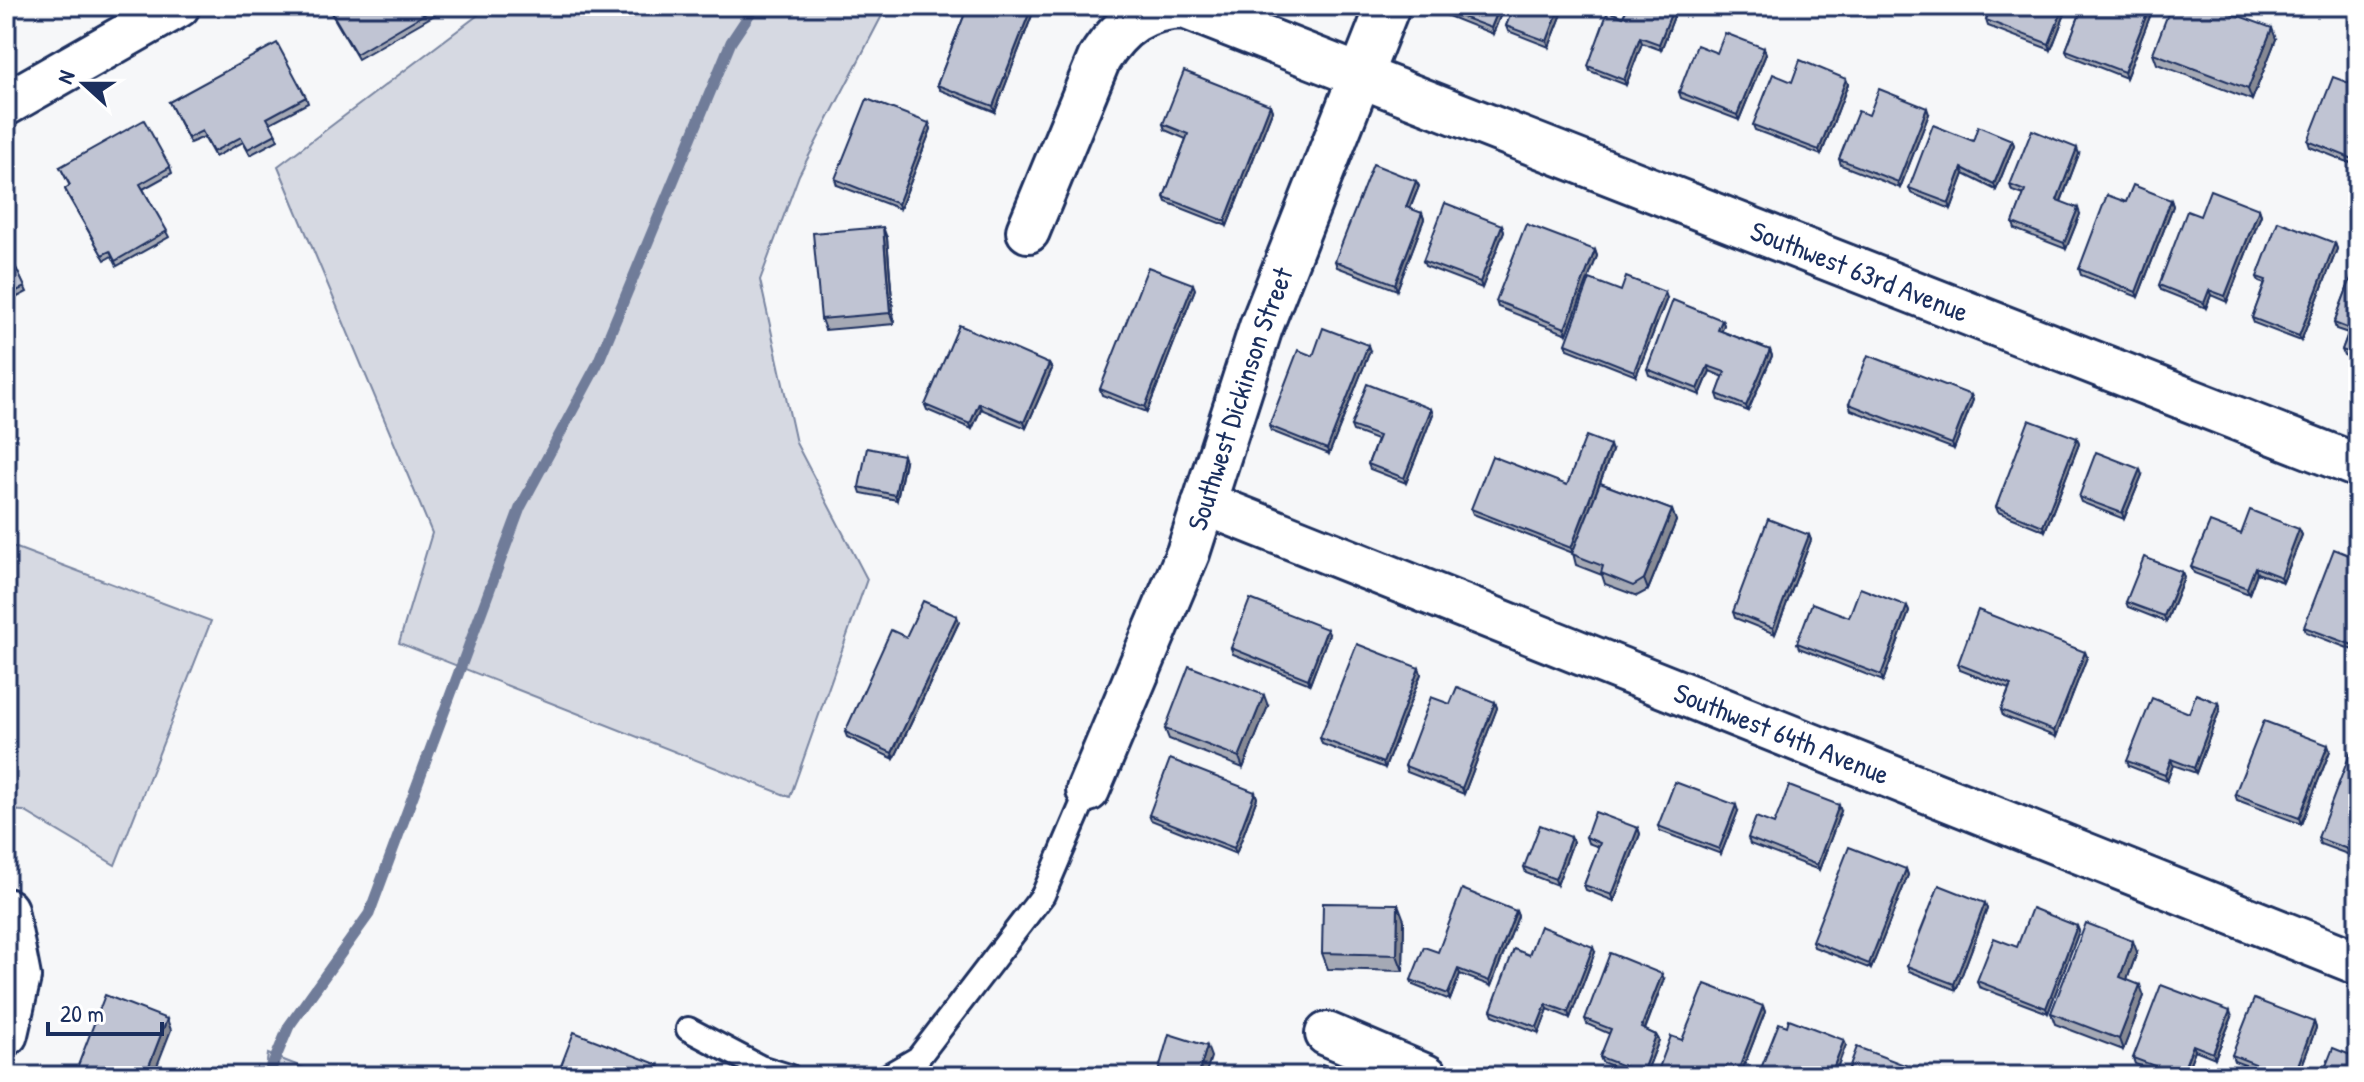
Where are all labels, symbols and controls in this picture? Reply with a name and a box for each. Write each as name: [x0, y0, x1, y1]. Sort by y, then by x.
north arrow: [44, 44, 124, 124]
text: N: [49, 66, 82, 88]
street label: Southwest 63rd Avenue: [1745, 211, 1974, 331]
street label: Southwest Dickinson Street: [1178, 261, 1302, 535]
street label: Southwest 64th Avenue: [1669, 673, 1895, 793]
scale bar: [48, 986, 162, 1036]
text: 20 m: [60, 997, 104, 1029]

